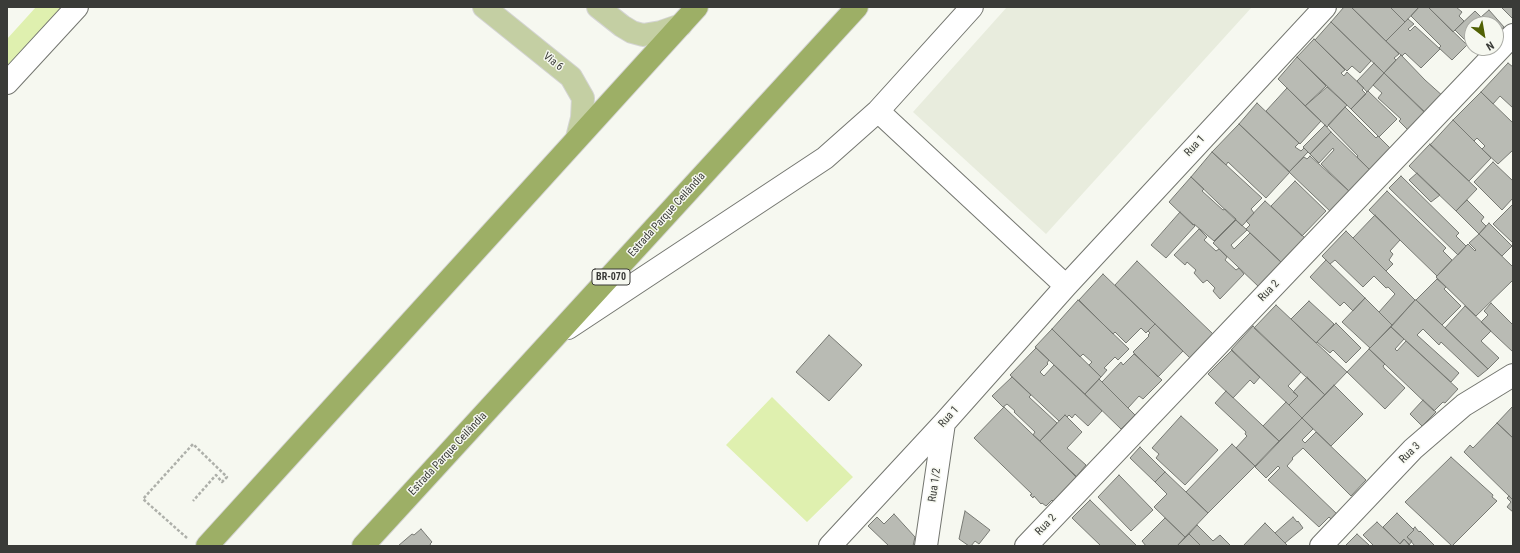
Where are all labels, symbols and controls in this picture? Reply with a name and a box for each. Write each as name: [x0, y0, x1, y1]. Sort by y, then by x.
north arrow: [1464, 16, 1504, 56]
text: N: [1484, 39, 1496, 53]
street label: Via 6: [540, 50, 566, 74]
street label: Rua 1: [1182, 133, 1208, 159]
street label: Estrada Parque Ceilândia: [626, 170, 708, 260]
road number: BR-070: [592, 269, 630, 285]
street label: Rua 2: [1256, 278, 1282, 304]
street label: Rua 1: [936, 404, 962, 430]
street label: Estrada Parque Ceilândia: [406, 410, 490, 498]
street label: Rua 3: [1397, 440, 1423, 466]
street label: Rua 1/2: [926, 467, 944, 503]
street label: Rua 2: [1033, 512, 1059, 538]

